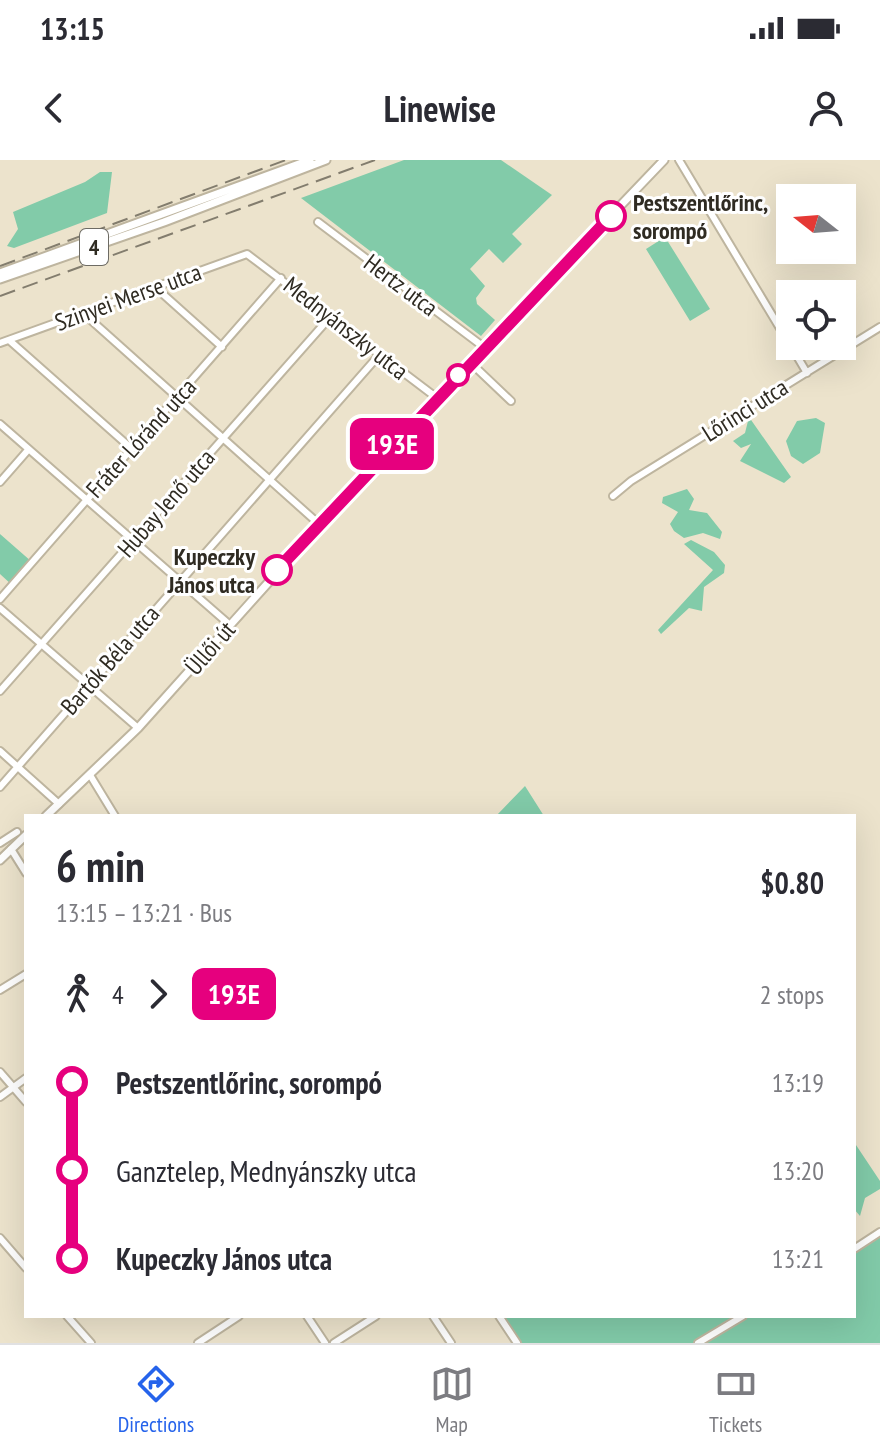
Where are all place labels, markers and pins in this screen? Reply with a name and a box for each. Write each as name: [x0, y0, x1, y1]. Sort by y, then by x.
place label: Pestszentlőrinc, sorompó: [633, 187, 768, 246]
marker: Pestszentlőrinc, sorompó: [596, 201, 626, 231]
unlabelled marker: [447, 364, 469, 386]
place label: Kupeczky János utca: [166, 541, 255, 600]
marker: Kupeczky János utca: [262, 555, 292, 585]

